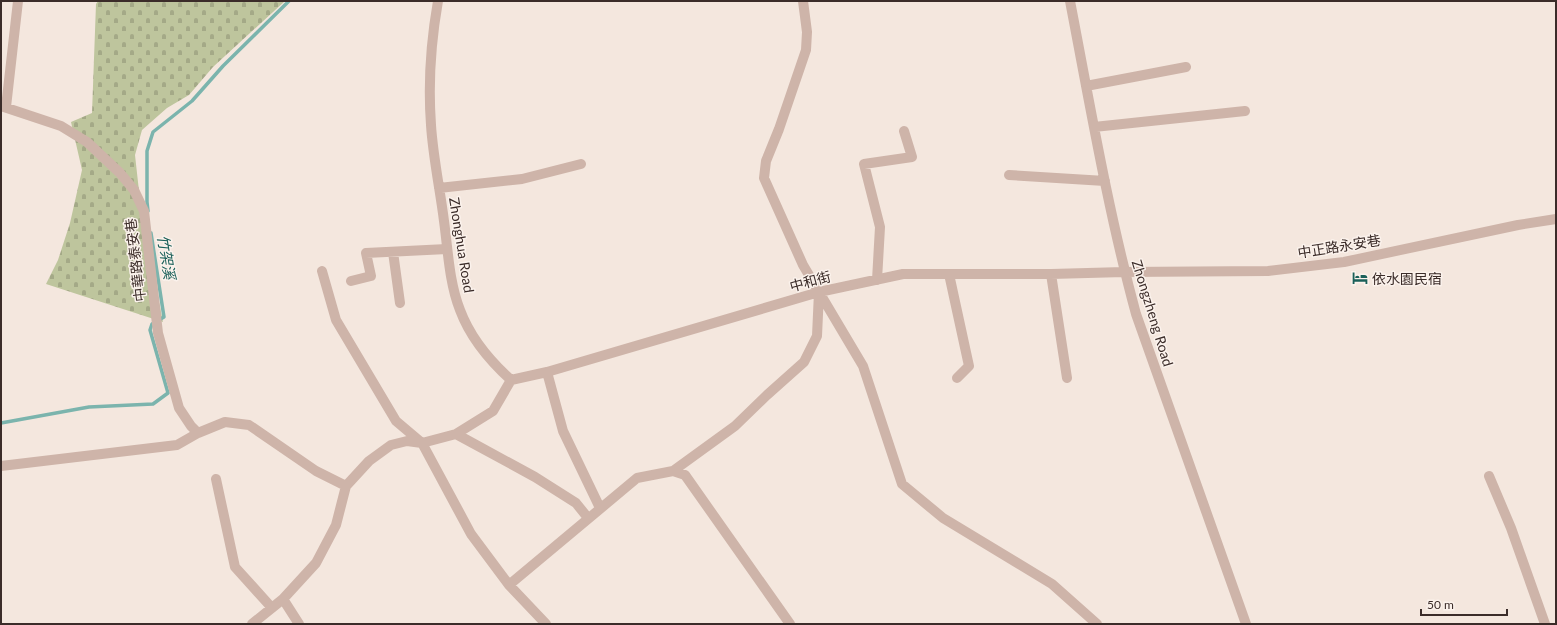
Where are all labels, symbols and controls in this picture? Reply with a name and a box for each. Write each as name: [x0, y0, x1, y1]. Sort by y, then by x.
street label: Zhonghua Road: [446, 196, 478, 294]
street label: 中華路泰安巷: [121, 217, 149, 303]
street label: 中正路永安巷: [1296, 231, 1382, 261]
water label: 竹架溪: [155, 233, 180, 283]
street label: Zhongzheng Road: [1129, 258, 1177, 368]
street label: 中和街: [788, 267, 832, 295]
hotel icon: 依水園民宿: [1351, 269, 1369, 287]
place label: 依水園民宿: [1372, 270, 1442, 287]
scale bar: [1421, 591, 1507, 617]
text: 50 m: [1427, 597, 1454, 612]

